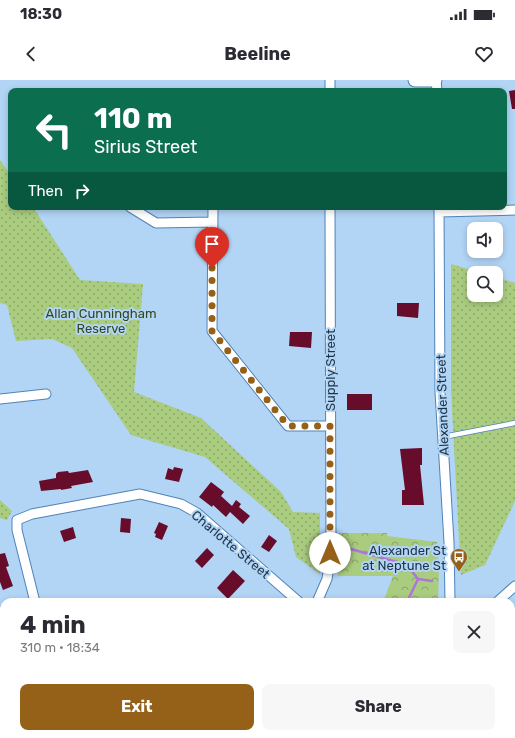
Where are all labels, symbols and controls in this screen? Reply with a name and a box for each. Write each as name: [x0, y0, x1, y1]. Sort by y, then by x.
text: 18:30: [20, 5, 62, 23]
icon: back: [20, 43, 42, 65]
text: Beeline: [224, 43, 291, 65]
icon: heart: [473, 43, 495, 65]
text: 110 m: [94, 102, 172, 135]
icon: left: [28, 104, 80, 156]
text: Sirius Street: [94, 136, 197, 158]
icon: right: [71, 180, 93, 202]
text: Then: [28, 182, 63, 200]
map controls: [467, 222, 503, 302]
button: sound: [467, 222, 503, 258]
pin: [195, 227, 229, 268]
icon: arrive: [201, 233, 223, 255]
button: search: [467, 266, 503, 302]
park label: Allan Cunningham Reserve: [46, 306, 156, 336]
street label: Supply Street: [323, 329, 338, 411]
street label: Alexander Street: [433, 354, 452, 456]
street label: Charlotte Street: [189, 507, 273, 581]
position arrow: [309, 532, 351, 574]
place label: Alexander St at Neptune St: [362, 543, 446, 573]
bus stop icon: Alexander St at Neptune St: [449, 547, 469, 572]
text: 4 min: [20, 611, 86, 639]
button: close: [453, 611, 495, 653]
text: 310 m · 18:34: [20, 640, 100, 655]
button: Exit: [20, 684, 254, 730]
button: Share: [262, 684, 495, 730]

